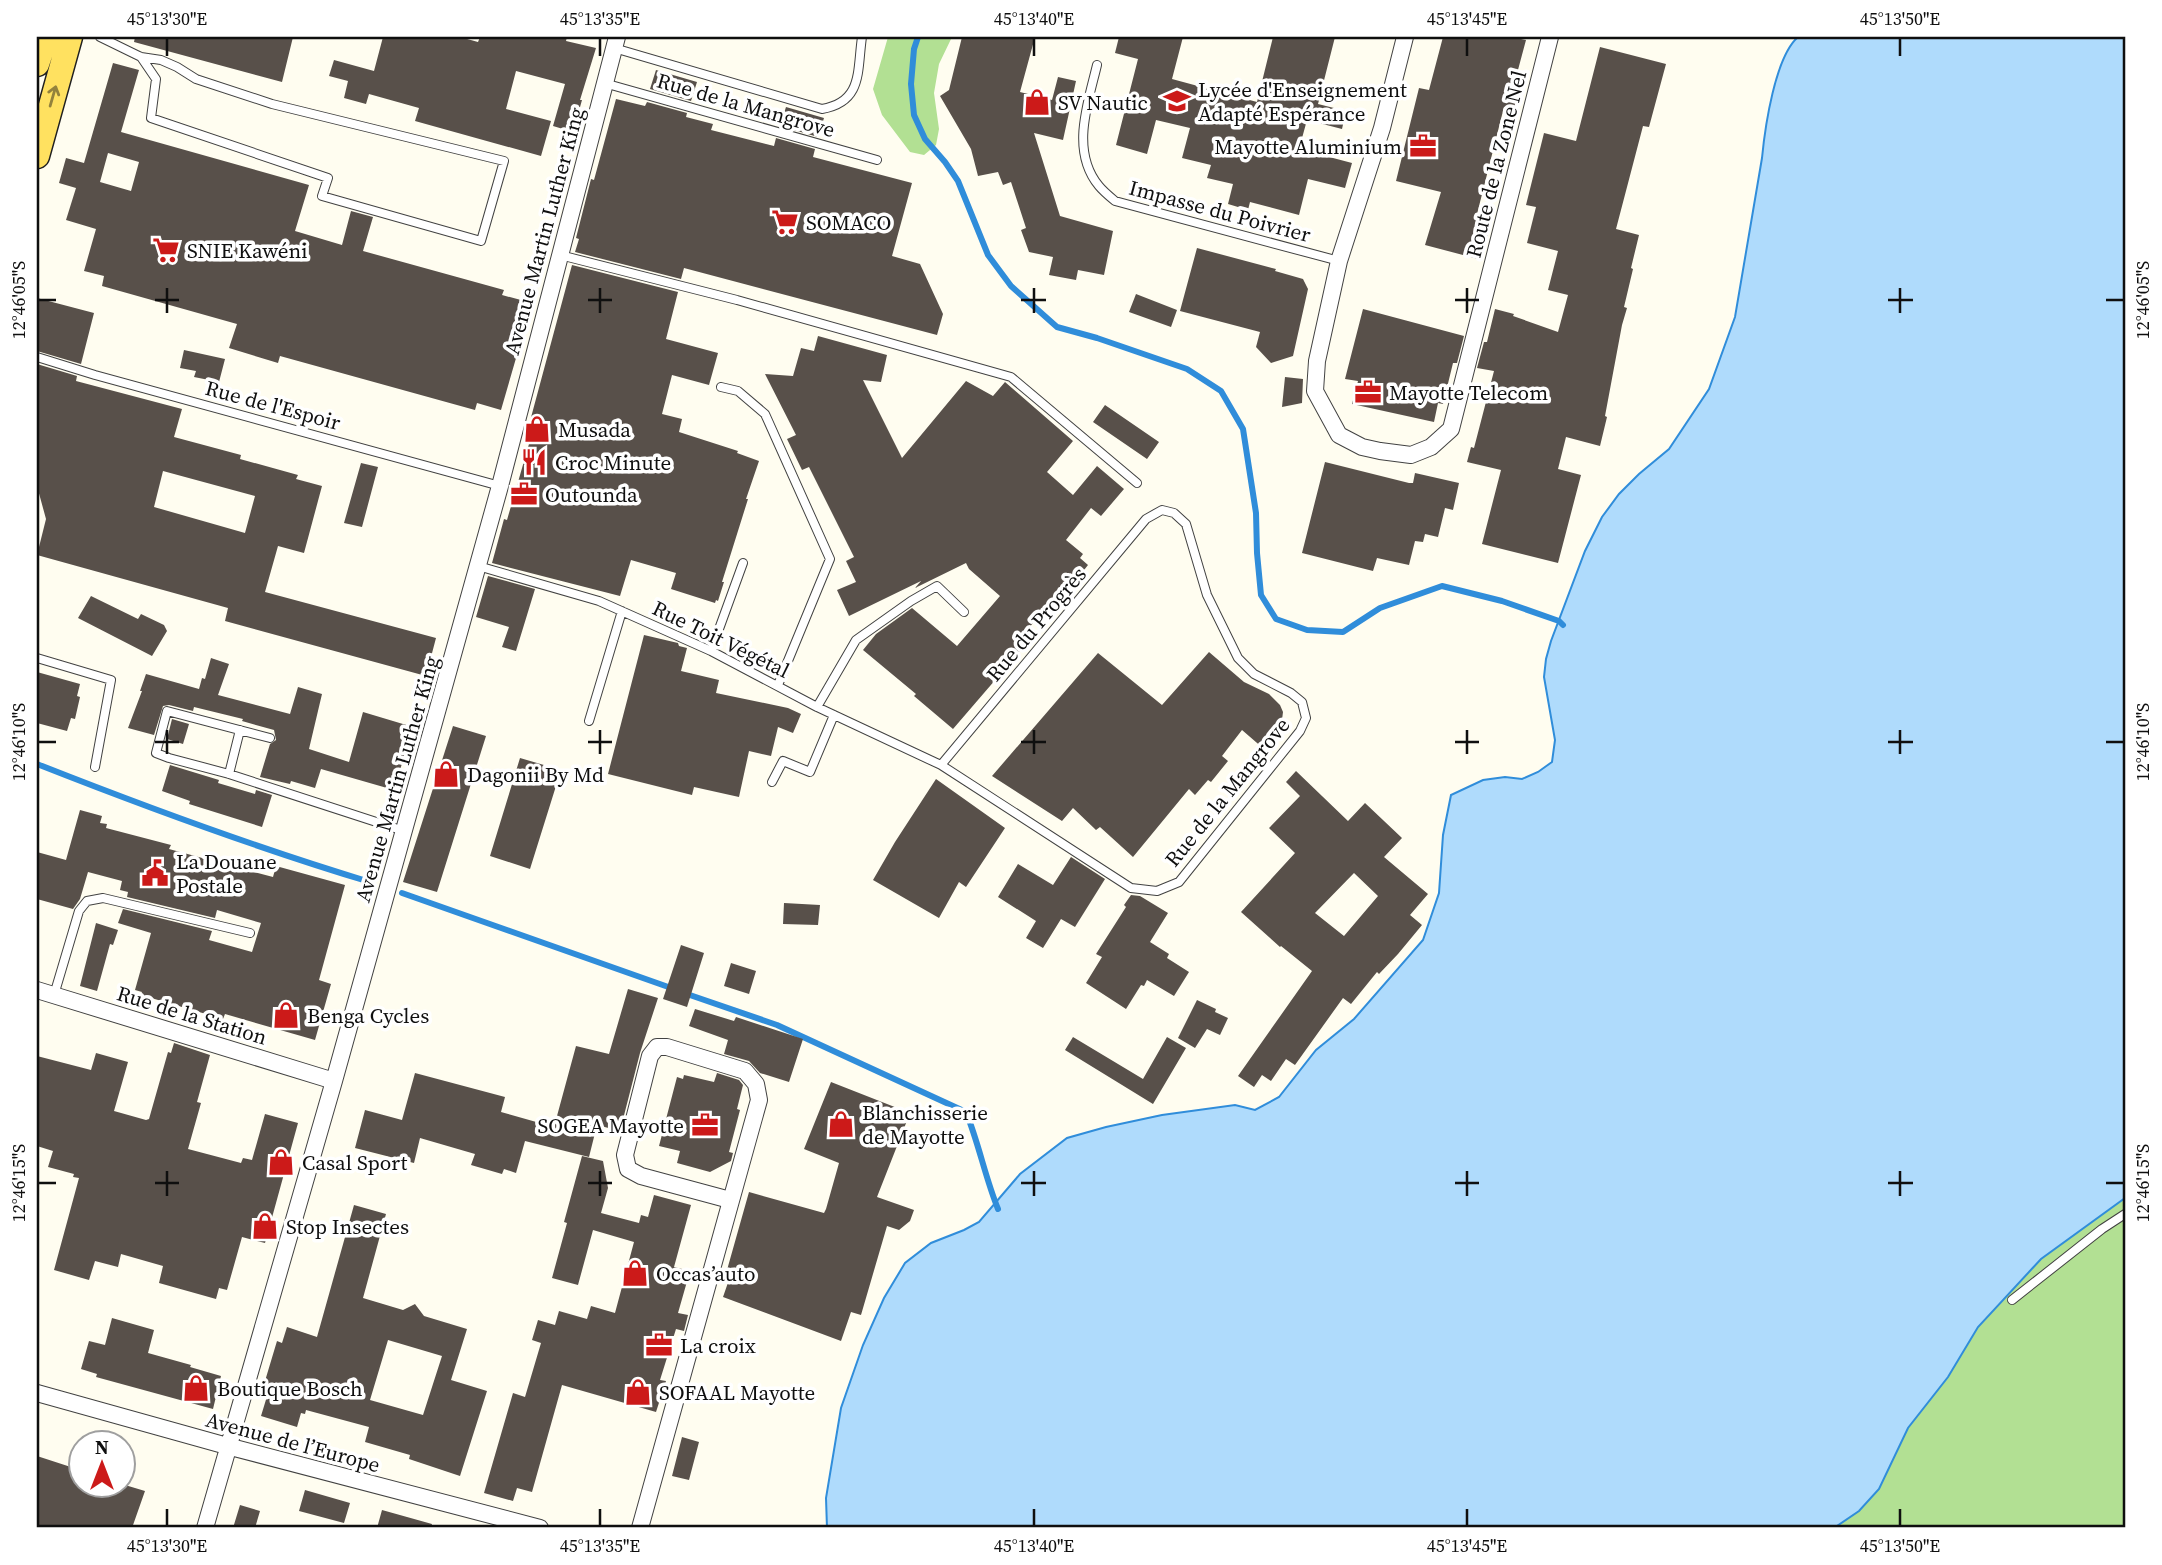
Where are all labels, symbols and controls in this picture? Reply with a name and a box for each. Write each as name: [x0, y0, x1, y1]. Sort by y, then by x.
text: 45°13'30"E: [127, 6, 207, 31]
text: 45°13'35"E: [560, 6, 640, 31]
text: 45°13'40"E: [994, 6, 1074, 31]
text: 45°13'45"E: [1427, 6, 1507, 31]
text: 45°13'50"E: [1860, 6, 1940, 31]
street label: Rue de la Mangrove: [654, 66, 838, 144]
street label: Route de la Zone Nel: [1459, 67, 1533, 261]
place label: Lycée d'Enseignement Adapté Espérance: [1198, 75, 1407, 128]
one-way arrow: [48, 85, 61, 107]
school or university icon: Lycée d'Enseignement Adapté Espérance: [1162, 86, 1192, 116]
shop icon: SV Nautic: [1022, 87, 1052, 117]
place label: SV Nautic: [1058, 88, 1148, 117]
street label: Avenue Martin Luther King: [497, 104, 591, 358]
office icon: Mayotte Aluminium: [1408, 131, 1438, 161]
place label: Mayotte Aluminium: [1214, 132, 1402, 161]
street label: Impasse du Poivrier: [1126, 173, 1314, 249]
supermarket icon: SOMACO: [770, 207, 800, 237]
place label: SOMACO: [806, 208, 891, 237]
supermarket icon: SNIE Kawéni: [151, 235, 181, 265]
place label: SNIE Kawéni: [187, 236, 308, 265]
text: 12°46'05"S: [6, 261, 31, 339]
text: 12°46'05"S: [2130, 261, 2155, 339]
street label: Rue de l'Espoir: [202, 373, 344, 437]
office icon: Mayotte Telecom: [1353, 377, 1383, 407]
place label: Mayotte Telecom: [1389, 378, 1548, 407]
shop icon: Musada: [522, 414, 552, 444]
place label: Musada: [558, 415, 631, 444]
restaurant icon: Croc Minute: [519, 447, 549, 477]
place label: Croc Minute: [555, 448, 671, 477]
office icon: Outounda: [509, 479, 539, 509]
place label: Outounda: [545, 480, 638, 509]
street label: Rue du Progrès: [979, 560, 1093, 688]
street label: Rue Toit Végétal: [648, 593, 794, 685]
street label: Avenue Martin Luther King: [348, 652, 446, 906]
text: 12°46'10"S: [6, 703, 31, 781]
text: 12°46'10"S: [2130, 703, 2155, 781]
street label: Rue de la Mangrove: [1158, 711, 1296, 873]
shop icon: Dagonii By Md: [431, 759, 461, 789]
place label: Dagonii By Md: [467, 760, 604, 789]
place label: La Douane Postale: [176, 847, 277, 900]
public building icon: La Douane Postale: [140, 858, 170, 888]
street label: Rue de la Station: [113, 978, 271, 1052]
shop icon: Benga Cycles: [271, 1000, 301, 1030]
place label: Benga Cycles: [307, 1001, 429, 1030]
place label: Blanchisserie de Mayotte: [862, 1098, 988, 1151]
shop icon: Blanchisserie de Mayotte: [826, 1109, 856, 1139]
office icon: SOGEA Mayotte: [690, 1110, 720, 1140]
place label: SOGEA Mayotte: [537, 1111, 684, 1140]
text: 12°46'15"S: [6, 1144, 31, 1222]
text: 12°46'15"S: [2130, 1144, 2155, 1222]
shop icon: Casal Sport: [266, 1147, 296, 1177]
place label: Casal Sport: [302, 1148, 407, 1177]
shop icon: Stop Insectes: [250, 1211, 280, 1241]
place label: Stop Insectes: [286, 1212, 409, 1241]
shop icon: Occas’auto: [620, 1258, 650, 1288]
place label: Occas’auto: [656, 1259, 755, 1288]
office icon: La croix: [644, 1330, 674, 1360]
place label: La croix: [680, 1331, 756, 1360]
shop icon: Boutique Bosch: [181, 1373, 211, 1403]
place label: Boutique Bosch: [217, 1374, 363, 1403]
shop icon: SOFAAL Mayotte: [623, 1377, 653, 1407]
place label: SOFAAL Mayotte: [659, 1378, 815, 1407]
street label: Avenue de l’Europe: [203, 1405, 383, 1479]
north arrow: [66, 1428, 136, 1498]
text: N: [95, 1434, 109, 1460]
text: 45°13'30"E: [127, 1533, 207, 1558]
text: 45°13'35"E: [560, 1533, 640, 1558]
text: 45°13'40"E: [994, 1533, 1074, 1558]
text: 45°13'45"E: [1427, 1533, 1507, 1558]
text: 45°13'50"E: [1860, 1533, 1940, 1558]

